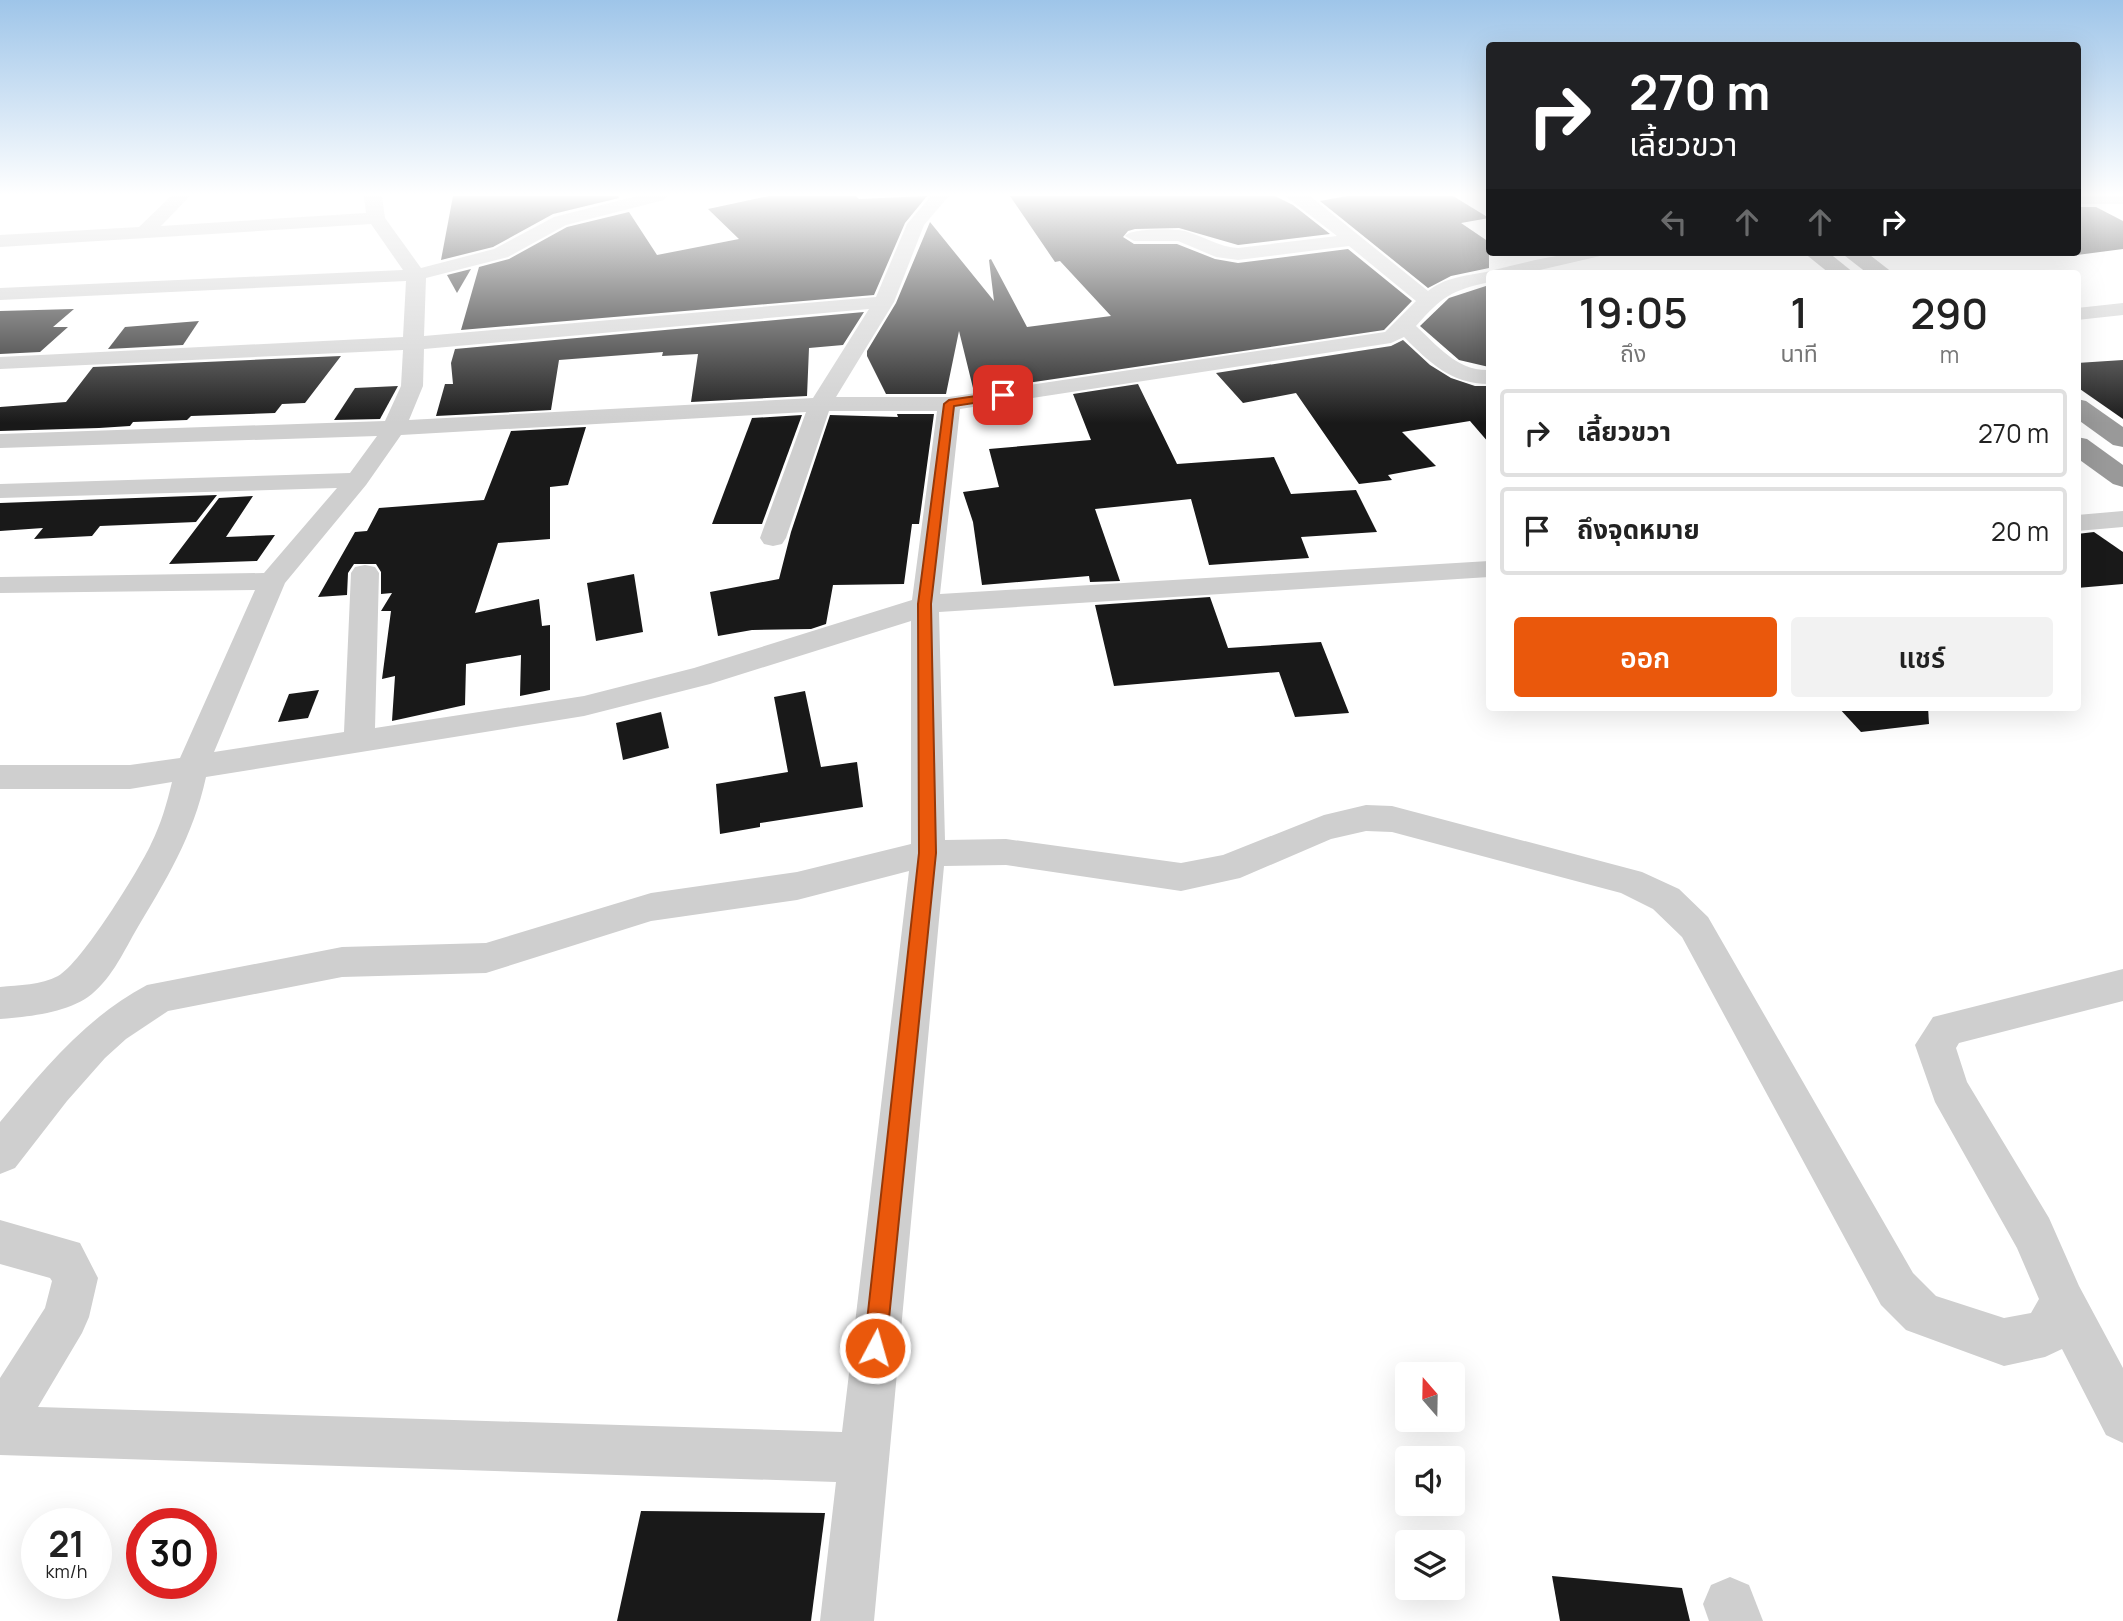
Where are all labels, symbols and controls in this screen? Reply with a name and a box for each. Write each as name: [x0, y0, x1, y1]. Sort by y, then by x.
text: 270 m: [1629, 58, 1770, 125]
icon: right: [1514, 70, 1605, 161]
text: เลี้ยวขวา: [1629, 122, 1737, 166]
icon: left: [1655, 203, 1693, 241]
icon: ahead: [1728, 203, 1766, 241]
icon: ahead: [1801, 203, 1839, 241]
icon: right: [1874, 203, 1912, 241]
text: 19:05: [1579, 283, 1688, 341]
text: 1: [1790, 283, 1808, 341]
text: 290: [1911, 284, 1988, 342]
text: ถึง: [1620, 337, 1646, 369]
text: นาที: [1780, 337, 1818, 369]
text: m: [1940, 338, 1959, 370]
pin: [973, 365, 1033, 425]
icon: arrive: [984, 376, 1022, 414]
text: เลี้ยวขวา: [1577, 413, 1671, 449]
icon: right: [1518, 414, 1556, 452]
text: 270 m: [1978, 415, 2049, 451]
text: ถึงจุดหมาย: [1577, 511, 1700, 547]
icon: arrive: [1518, 512, 1556, 550]
text: 20 m: [1991, 513, 2049, 549]
button: ออก: [1514, 617, 1777, 697]
button: แชร์: [1791, 617, 2053, 697]
position arrow: [838, 1311, 912, 1385]
north arrow: [1395, 1362, 1465, 1432]
map controls: [1395, 1362, 1465, 1600]
button: sound: [1395, 1446, 1465, 1516]
speed limit sign: 30: [126, 1508, 217, 1599]
text: 21: [48, 1520, 85, 1568]
button: layers: [1395, 1530, 1465, 1600]
text: km/h: [46, 1559, 87, 1583]

